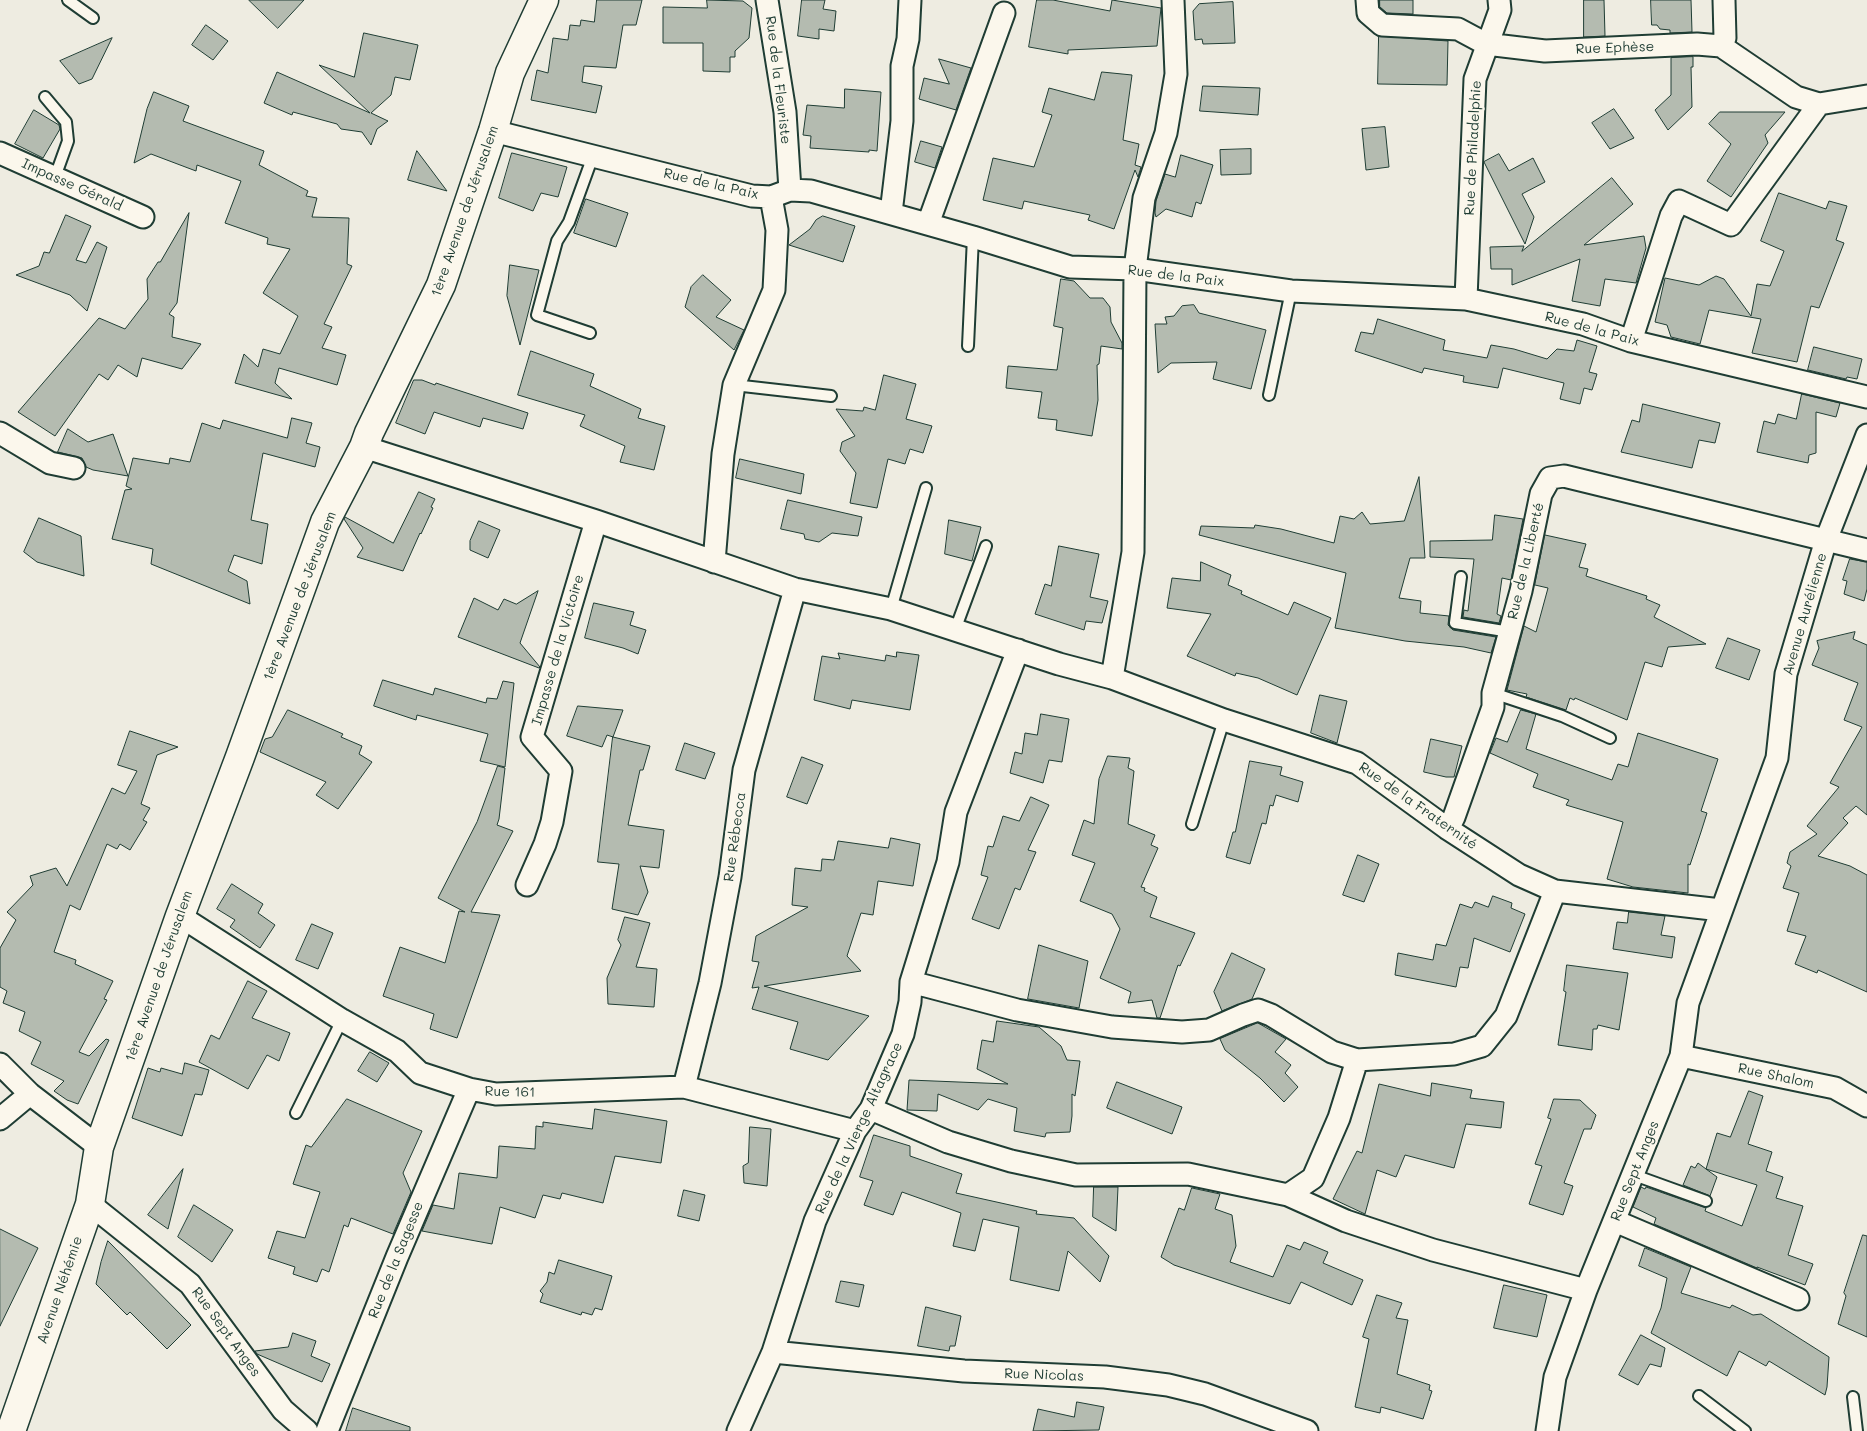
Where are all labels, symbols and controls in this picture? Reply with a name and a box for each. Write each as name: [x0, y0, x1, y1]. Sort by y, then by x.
street label: Rue de la Fleuriste: [762, 15, 794, 145]
street label: Rue Ephèse: [1575, 38, 1655, 58]
street label: Rue de Philadelphie: [1461, 80, 1485, 216]
street label: 1ère Avenue de Jérusalem: [428, 123, 502, 299]
street label: Impasse Gérald: [19, 155, 125, 215]
street label: Rue de la Paix: [662, 165, 760, 203]
street label: Rue de la Paix: [1127, 262, 1225, 290]
street label: Rue de la Paix: [1543, 308, 1641, 350]
street label: Rue de la Liberté: [1504, 501, 1548, 621]
street label: 1ère Avenue de Jérusalem: [260, 509, 340, 683]
street label: Avenue Aurélienne: [1779, 551, 1831, 677]
street label: Impasse de la Victoire: [528, 573, 588, 727]
street label: Rue de la Fraternité: [1356, 759, 1480, 853]
street label: Rue Rébecca: [720, 791, 750, 883]
street label: 1ère Avenue de Jérusalem: [122, 888, 196, 1064]
street label: Rue de la Vierge Altagrace: [812, 1039, 906, 1217]
street label: Rue Shalom: [1736, 1060, 1816, 1092]
street label: Rue 161: [484, 1083, 536, 1101]
street label: Rue Sept Anges: [1607, 1118, 1663, 1224]
street label: Rue de la Sagesse: [365, 1199, 427, 1321]
street label: Avenue Néhémie: [34, 1234, 86, 1346]
street label: Rue Sept Anges: [188, 1284, 264, 1380]
street label: Rue Nicolas: [1004, 1365, 1084, 1385]

